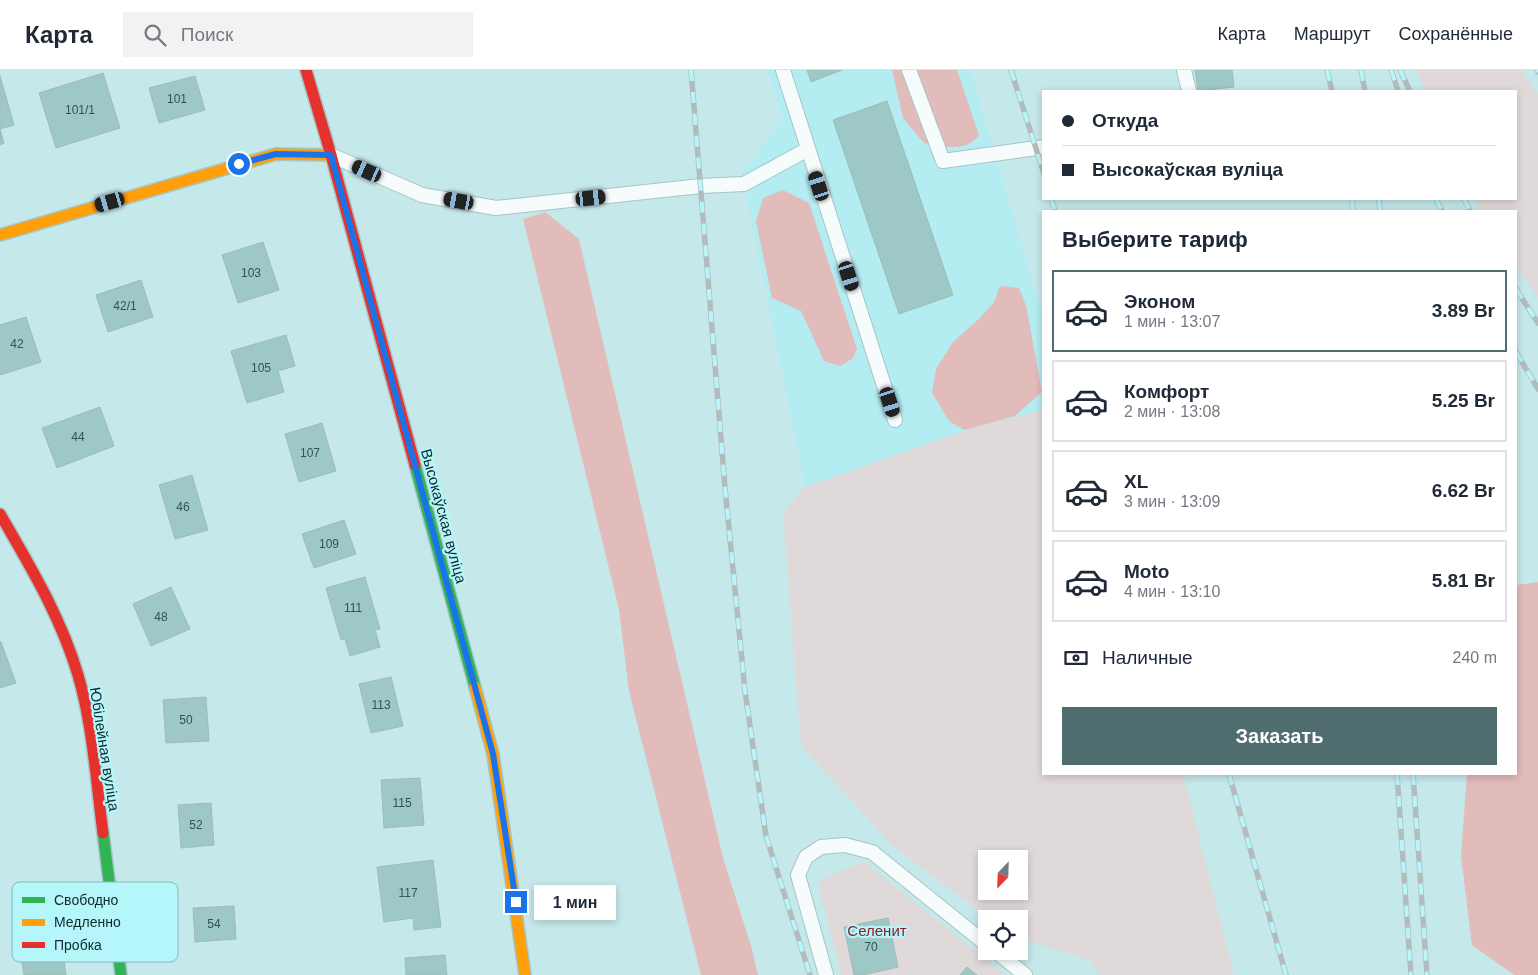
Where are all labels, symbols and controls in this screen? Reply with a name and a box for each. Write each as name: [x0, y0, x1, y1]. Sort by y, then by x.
search box: [123, 12, 473, 57]
text: Карта: [25, 21, 93, 48]
icon: search: [141, 21, 169, 49]
text: Поиск: [181, 24, 233, 45]
text: Карта: [1218, 24, 1266, 44]
text: Маршрут: [1294, 24, 1370, 44]
text: Сохранённые: [1398, 24, 1513, 44]
house number: 101: [167, 92, 187, 106]
house number: 101/1: [65, 103, 95, 117]
text: Откуда: [1092, 110, 1158, 131]
route start: [228, 153, 250, 175]
car: [350, 158, 383, 184]
text: Высокаўская вуліца: [1092, 159, 1283, 180]
car: [807, 169, 830, 203]
car: [575, 189, 606, 207]
car: [93, 191, 126, 213]
car: [442, 191, 475, 211]
text: Выберите тариф: [1062, 227, 1248, 252]
car: [837, 259, 860, 293]
house number: 103: [241, 266, 261, 280]
icon: car: [1064, 289, 1109, 334]
text: Эконом: [1124, 291, 1195, 312]
house number: 42/1: [113, 299, 137, 313]
text: 3.89 Br: [1432, 300, 1495, 321]
text: 1 мин · 13:07: [1124, 313, 1220, 330]
house number: 42: [10, 337, 24, 351]
house number: 105: [251, 361, 271, 375]
icon: car: [1064, 379, 1109, 424]
text: Комфорт: [1124, 381, 1209, 402]
car: [878, 385, 901, 419]
text: 5.25 Br: [1432, 390, 1495, 411]
text: 2 мин · 13:08: [1124, 403, 1220, 420]
house number: 44: [71, 430, 85, 444]
house number: 107: [300, 446, 320, 460]
street label: Высокаўская вуліца: [418, 447, 470, 586]
icon: car: [1064, 469, 1109, 514]
text: XL: [1124, 471, 1148, 492]
text: 6.62 Br: [1432, 480, 1495, 501]
text: 3 мин · 13:09: [1124, 493, 1220, 510]
house number: 46: [176, 500, 190, 514]
house number: 109: [319, 537, 339, 551]
icon: car: [1064, 559, 1109, 604]
text: Moto: [1124, 561, 1169, 582]
text: 5.81 Br: [1432, 570, 1495, 591]
text: 4 мин · 13:10: [1124, 583, 1220, 600]
house number: 111: [344, 601, 362, 615]
house number: 48: [154, 610, 168, 624]
icon: cash: [1062, 644, 1090, 672]
text: Наличные: [1102, 647, 1193, 668]
text: 240 m: [1453, 649, 1497, 666]
street label: Юбілейная вуліца: [87, 686, 123, 813]
house number: 113: [371, 698, 391, 712]
button: Заказать: [1062, 707, 1497, 765]
house number: 50: [179, 713, 193, 727]
house number: 115: [392, 796, 412, 810]
house number: 52: [189, 818, 203, 832]
north arrow: [978, 850, 1028, 900]
map controls: [978, 850, 1028, 960]
legend: [12, 882, 178, 962]
callout: 1 мин: [534, 884, 616, 920]
house number: 117: [398, 886, 418, 900]
route end: [505, 891, 527, 913]
text: Свободно: [54, 892, 119, 908]
text: 1 мин: [553, 894, 597, 911]
button: locate: [978, 910, 1028, 960]
text: Медленно: [54, 914, 121, 930]
house number: 54: [207, 917, 221, 931]
park label: Селенит: [847, 922, 907, 939]
text: Пробка: [54, 937, 102, 953]
house number: 70: [864, 940, 878, 954]

